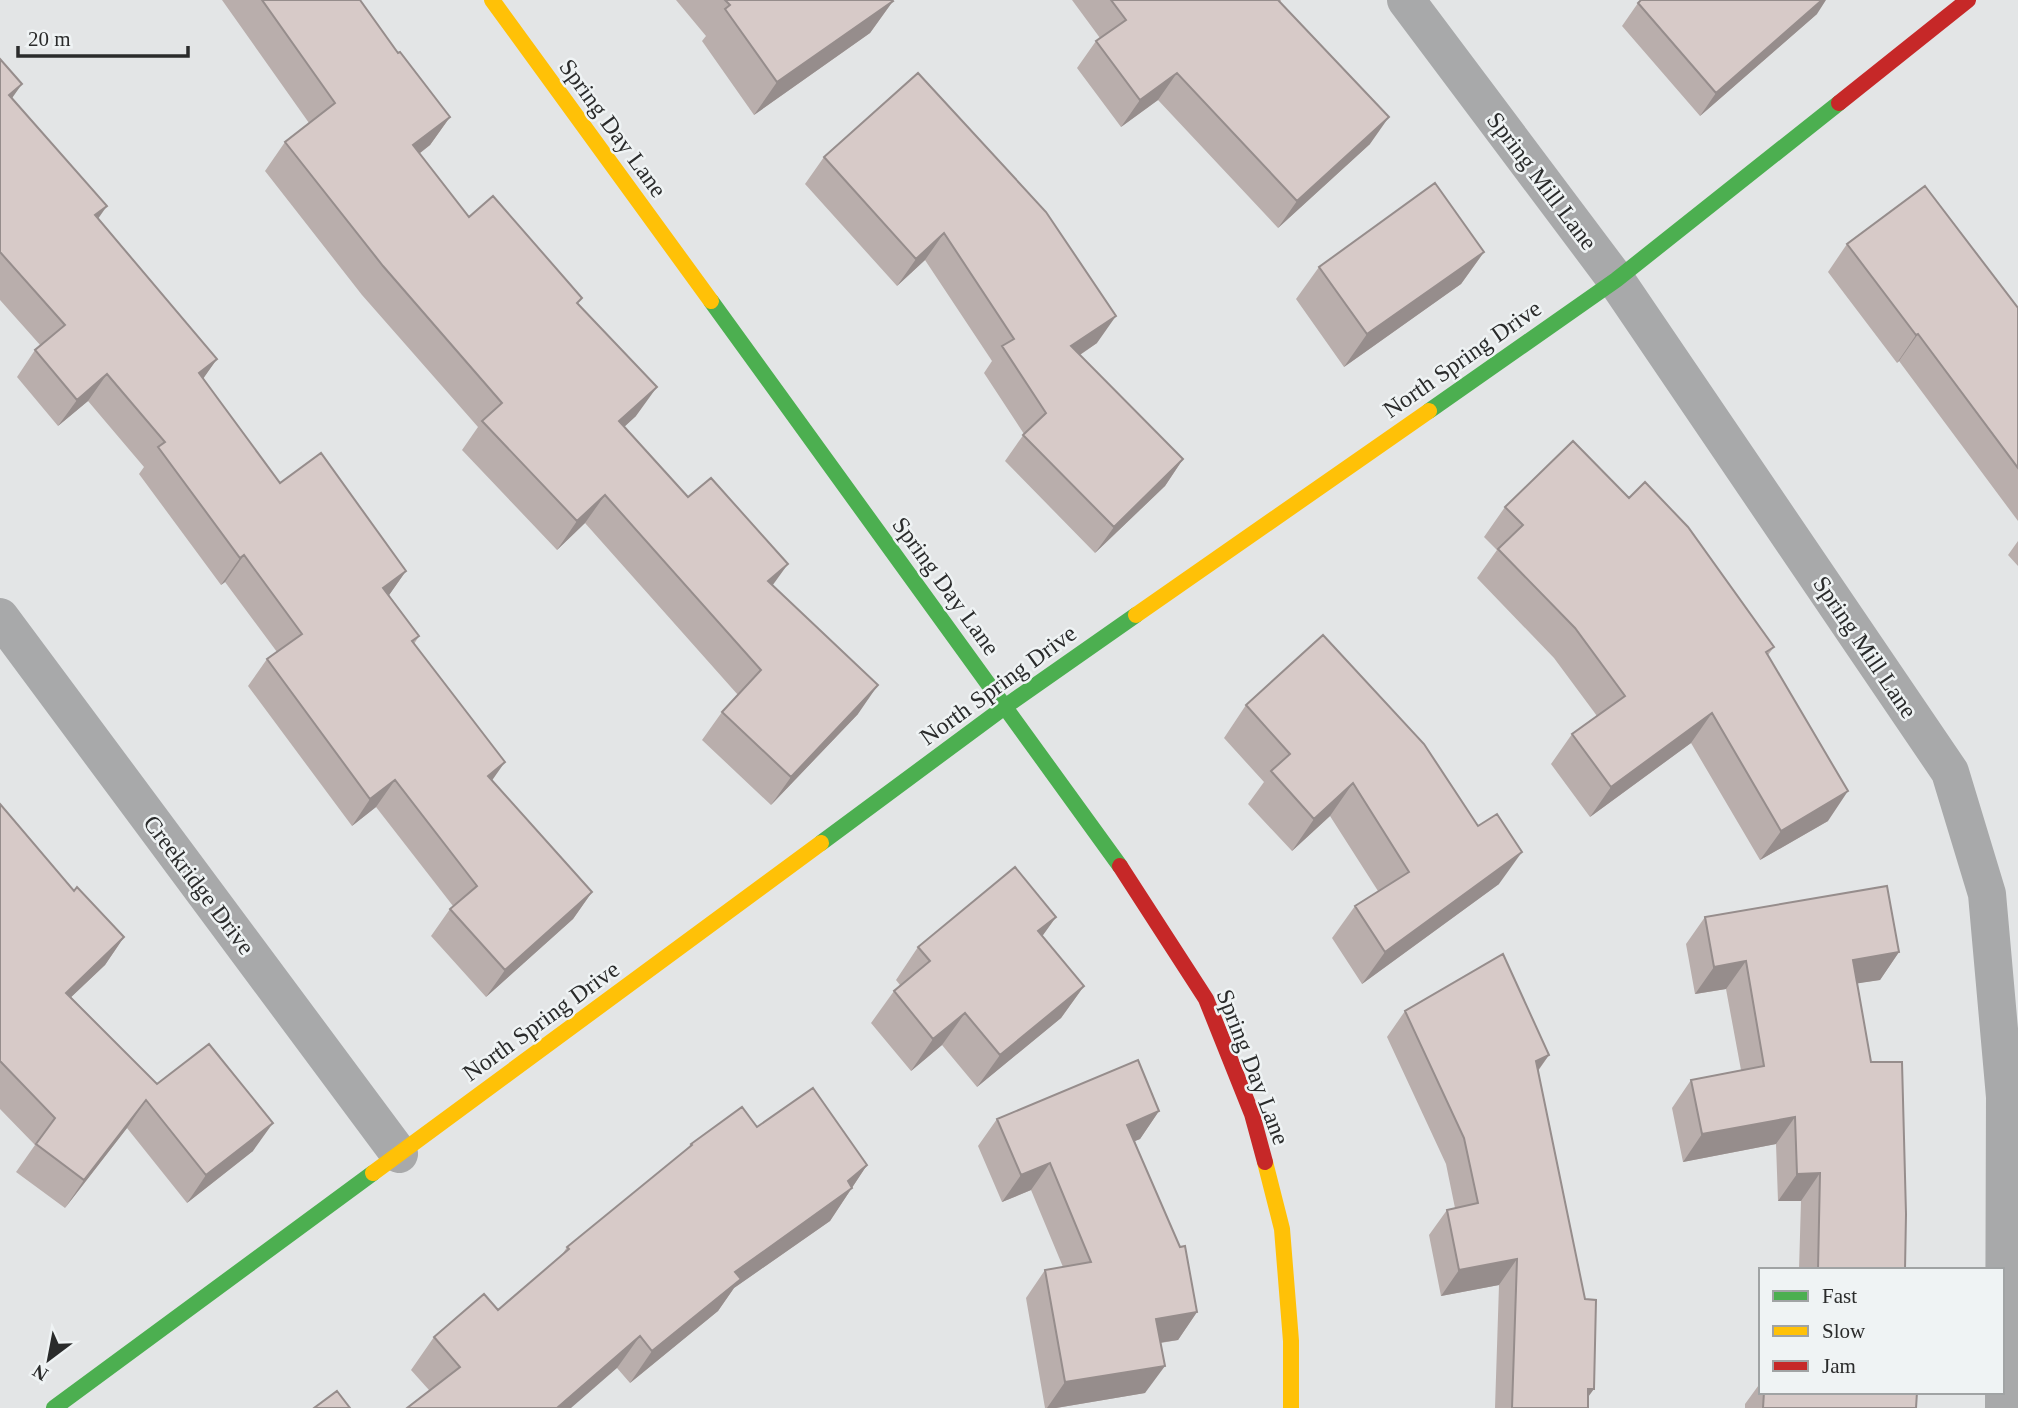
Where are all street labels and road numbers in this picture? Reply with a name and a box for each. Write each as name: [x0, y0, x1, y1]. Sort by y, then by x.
street label: Spring Day Lane: [554, 54, 672, 202]
street label: Spring Mill Lane: [1482, 107, 1602, 255]
street label: North Spring Drive: [1378, 295, 1546, 423]
street label: Spring Day Lane: [887, 512, 1005, 660]
street label: Spring Mill Lane: [1808, 571, 1922, 723]
street label: North Spring Drive: [915, 620, 1081, 750]
street label: Creekridge Drive: [138, 810, 260, 960]
street label: North Spring Drive: [458, 956, 624, 1086]
street label: Spring Day Lane: [1211, 986, 1295, 1148]

